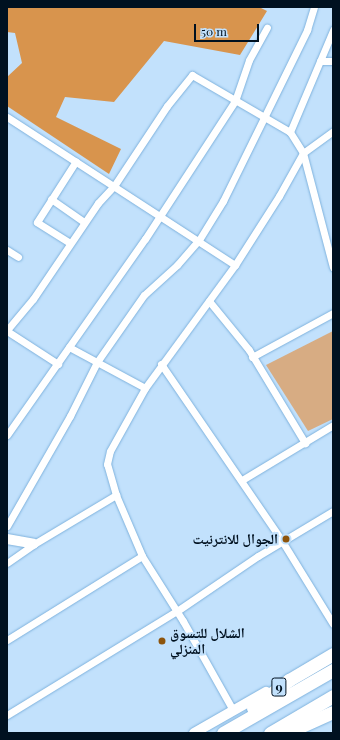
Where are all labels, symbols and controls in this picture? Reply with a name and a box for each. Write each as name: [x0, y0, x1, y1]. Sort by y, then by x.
scale bar: [196, 16, 261, 42]
text: 50 m: [201, 23, 227, 39]
place label: الجوال للانترنيت: [193, 531, 278, 547]
marker: الجوال للانترنيت: [281, 534, 291, 544]
place label: الشلال للتسوق المنزلي: [170, 625, 245, 658]
marker: الشلال للتسوق المنزلي: [157, 636, 167, 646]
road number: 9: [271, 676, 287, 698]

